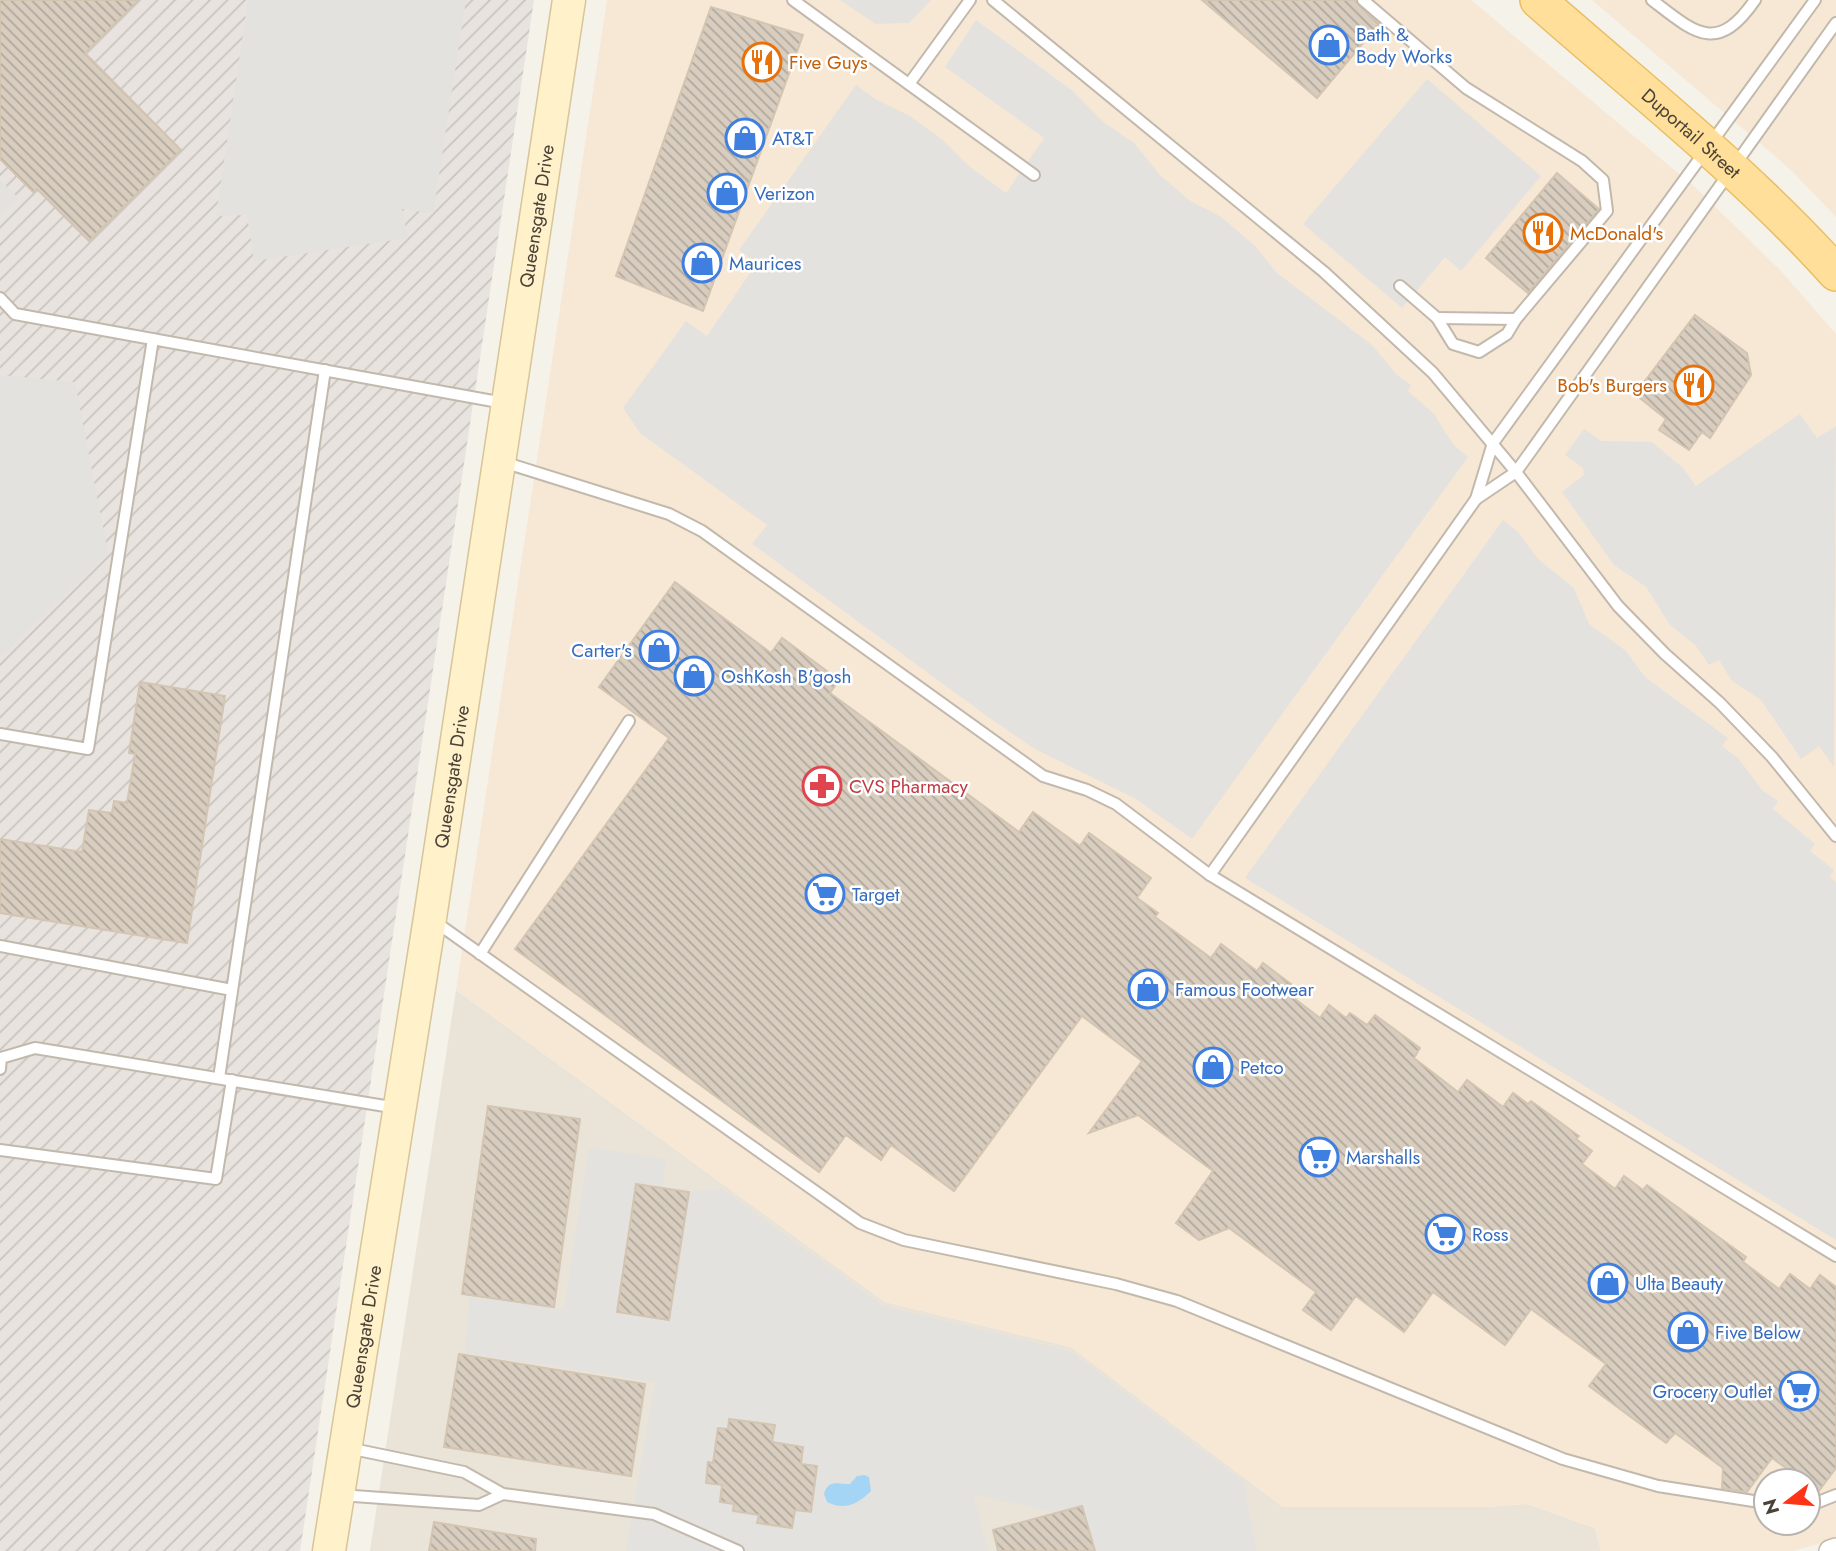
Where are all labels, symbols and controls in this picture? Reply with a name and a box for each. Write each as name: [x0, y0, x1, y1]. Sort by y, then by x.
place label: Bath & Body Works: [1356, 21, 1452, 70]
shop icon: Bath & Body Works: [1308, 24, 1350, 66]
restaurant icon: Five Guys: [741, 41, 783, 83]
place label: Five Guys: [789, 49, 868, 76]
street label: Duportail Street: [1636, 82, 1747, 185]
shop icon: AT&T: [724, 117, 766, 159]
place label: AT&T: [772, 125, 814, 152]
street label: Queensgate Drive: [512, 142, 560, 290]
shop icon: Verizon: [706, 172, 748, 214]
place label: Verizon: [754, 180, 815, 207]
restaurant icon: McDonald's: [1522, 212, 1564, 254]
place label: McDonald's: [1570, 220, 1664, 247]
shop icon: Maurices: [681, 242, 723, 284]
place label: Maurices: [729, 250, 802, 277]
restaurant icon: Bob's Burgers: [1673, 364, 1715, 406]
place label: Bob's Burgers: [1557, 372, 1667, 399]
shop icon: Carter's: [638, 629, 680, 671]
place label: Carter's: [571, 637, 632, 664]
shop icon: OshKosh B'gosh: [673, 655, 715, 697]
place label: OshKosh B'gosh: [721, 663, 851, 690]
street label: Queensgate Drive: [427, 703, 476, 850]
pharmacy icon: CVS Pharmacy: [801, 765, 843, 807]
place label: CVS Pharmacy: [849, 773, 968, 800]
supermarket icon: Target: [804, 873, 846, 915]
place label: Target: [852, 881, 900, 908]
shop icon: Famous Footwear: [1127, 968, 1169, 1010]
place label: Famous Footwear: [1175, 976, 1314, 1003]
shop icon: Petco: [1192, 1046, 1234, 1088]
place label: Petco: [1240, 1054, 1284, 1081]
supermarket icon: Marshalls: [1298, 1136, 1340, 1178]
place label: Marshalls: [1346, 1144, 1421, 1171]
supermarket icon: Ross: [1424, 1213, 1466, 1255]
place label: Ross: [1472, 1221, 1509, 1248]
shop icon: Ulta Beauty: [1587, 1262, 1629, 1304]
street label: Queensgate Drive: [338, 1263, 388, 1410]
place label: Ulta Beauty: [1635, 1270, 1724, 1297]
shop icon: Five Below: [1667, 1311, 1709, 1353]
place label: Five Below: [1715, 1319, 1801, 1346]
supermarket icon: Grocery Outlet: [1778, 1370, 1820, 1412]
place label: Grocery Outlet: [1652, 1378, 1772, 1405]
north arrow: [1752, 1467, 1822, 1537]
text: N: [1756, 1496, 1786, 1518]

